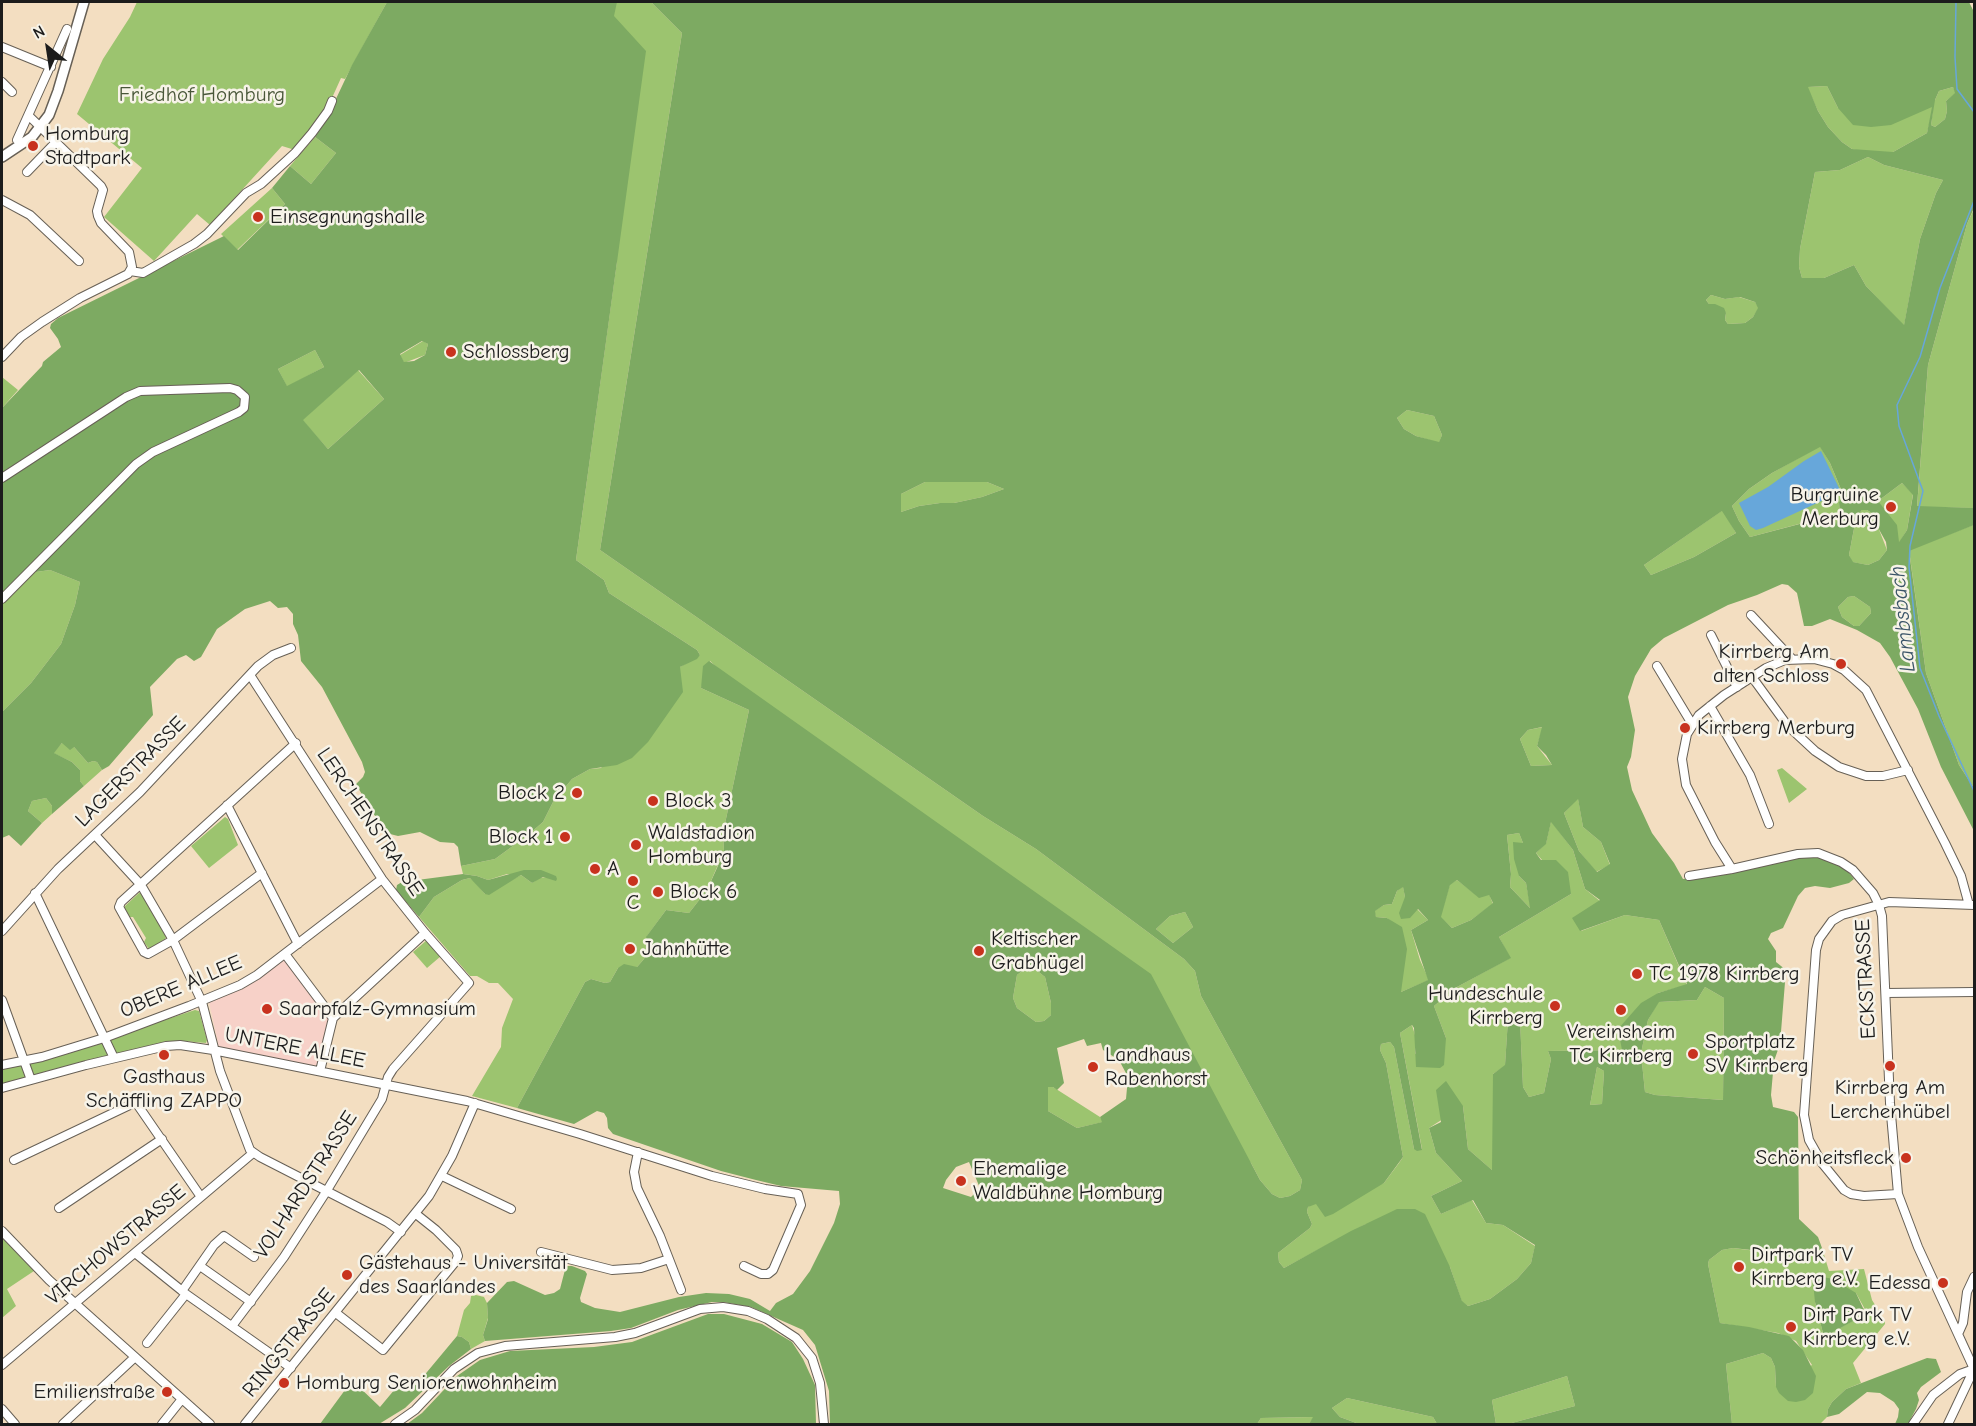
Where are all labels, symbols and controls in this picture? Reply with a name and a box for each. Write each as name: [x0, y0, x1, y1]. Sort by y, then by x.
north arrow: [18, 18, 78, 78]
text: N: [30, 22, 48, 43]
park label: Friedhof Homburg: [119, 82, 285, 108]
place label: Homburg Stadtpark: [45, 121, 130, 171]
marker: Homburg Stadtpark: [26, 139, 40, 153]
place label: Einsegnungshalle: [270, 204, 425, 230]
marker: Einsegnungshalle: [251, 210, 265, 224]
place label: Schlossberg: [463, 339, 570, 365]
marker: Schlossberg: [444, 345, 458, 359]
place label: Burgruine Merburg: [1790, 482, 1879, 532]
marker: Burgruine Merburg: [1884, 500, 1898, 514]
water label: Lambsbach: [1884, 564, 1922, 674]
place label: Kirrberg Am alten Schloss: [1713, 639, 1829, 689]
marker: Kirrberg Am alten Schloss: [1834, 657, 1848, 671]
street label: LAGERSTRASSE: [70, 711, 192, 833]
place label: Kirrberg Merburg: [1697, 715, 1855, 741]
marker: Kirrberg Merburg: [1678, 721, 1692, 735]
street label: LERCHENSTRASSE: [311, 743, 429, 901]
place label: Block 2: [498, 780, 565, 806]
marker: Block 2: [570, 786, 584, 800]
place label: Block 3: [665, 788, 732, 814]
marker: Block 3: [646, 794, 660, 808]
place label: Waldstadion Homburg: [648, 820, 755, 870]
place label: Block 1: [489, 824, 553, 850]
marker: Block 1: [558, 830, 572, 844]
marker: Waldstadion Homburg: [629, 838, 643, 852]
place label: A: [607, 856, 619, 882]
marker: A: [588, 862, 602, 876]
marker: C: [626, 874, 640, 888]
place label: Block 6: [670, 879, 737, 905]
marker: Block 6: [651, 885, 665, 899]
place label: C: [627, 890, 639, 916]
street label: ECKSTRASSE: [1850, 918, 1882, 1040]
place label: Keltischer Grabhügel: [991, 926, 1084, 976]
place label: Jahnhütte: [642, 936, 729, 962]
marker: Jahnhütte: [623, 942, 637, 956]
marker: Keltischer Grabhügel: [972, 944, 986, 958]
street label: OBERE ALLEE: [116, 950, 246, 1024]
place label: TC 1978 Kirrberg: [1649, 961, 1800, 987]
marker: TC 1978 Kirrberg: [1630, 967, 1644, 981]
place label: Hundeschule Kirrberg: [1428, 981, 1543, 1031]
place label: Saarpfalz-Gymnasium: [279, 996, 476, 1022]
marker: Hundeschule Kirrberg: [1548, 999, 1562, 1013]
marker: Saarpfalz-Gymnasium: [260, 1002, 274, 1016]
marker: Vereinsheim TC Kirrberg: [1614, 1003, 1628, 1017]
place label: Vereinsheim TC Kirrberg: [1567, 1019, 1675, 1069]
street label: UNTERE ALLEE: [223, 1022, 367, 1074]
place label: Sportplatz SV Kirrberg: [1705, 1029, 1809, 1079]
place label: Landhaus Rabenhorst: [1105, 1042, 1207, 1092]
marker: Sportplatz SV Kirrberg: [1686, 1047, 1700, 1061]
marker: Gasthaus Schäffling ZAPPO: [157, 1048, 171, 1062]
marker: Kirrberg Am Lerchenhübel: [1883, 1059, 1897, 1073]
marker: Landhaus Rabenhorst: [1086, 1060, 1100, 1074]
place label: Gasthaus Schäffling ZAPPO: [86, 1064, 242, 1114]
place label: Kirrberg Am Lerchenhübel: [1830, 1075, 1950, 1125]
street label: VOLHARDSTRASSE: [249, 1107, 363, 1263]
place label: Schönheitsfleck: [1756, 1145, 1894, 1171]
marker: Schönheitsfleck: [1899, 1151, 1913, 1165]
place label: Ehemalige Waldbühne Homburg: [973, 1156, 1163, 1206]
marker: Ehemalige Waldbühne Homburg: [954, 1174, 968, 1188]
street label: VIRCHOWSTRASSE: [41, 1179, 191, 1311]
place label: Dirtpark TV Kirrberg e.V.: [1751, 1242, 1858, 1292]
place label: Gästehaus - Universität des Saarlandes: [359, 1250, 567, 1300]
marker: Dirtpark TV Kirrberg e.V.: [1732, 1260, 1746, 1274]
marker: Gästehaus - Universität des Saarlandes: [340, 1268, 354, 1282]
place label: Edessa: [1868, 1270, 1931, 1296]
marker: Edessa: [1936, 1276, 1950, 1290]
street label: RINGSTRASSE: [237, 1283, 341, 1403]
place label: Dirt Park TV Kirrberg e.V.: [1803, 1302, 1912, 1352]
marker: Dirt Park TV Kirrberg e.V.: [1784, 1320, 1798, 1334]
place label: Homburg Seniorenwohnheim: [296, 1370, 557, 1396]
marker: Homburg Seniorenwohnheim: [277, 1376, 291, 1390]
place label: Emilienstraße: [34, 1379, 155, 1405]
marker: Emilienstraße: [160, 1385, 174, 1399]

